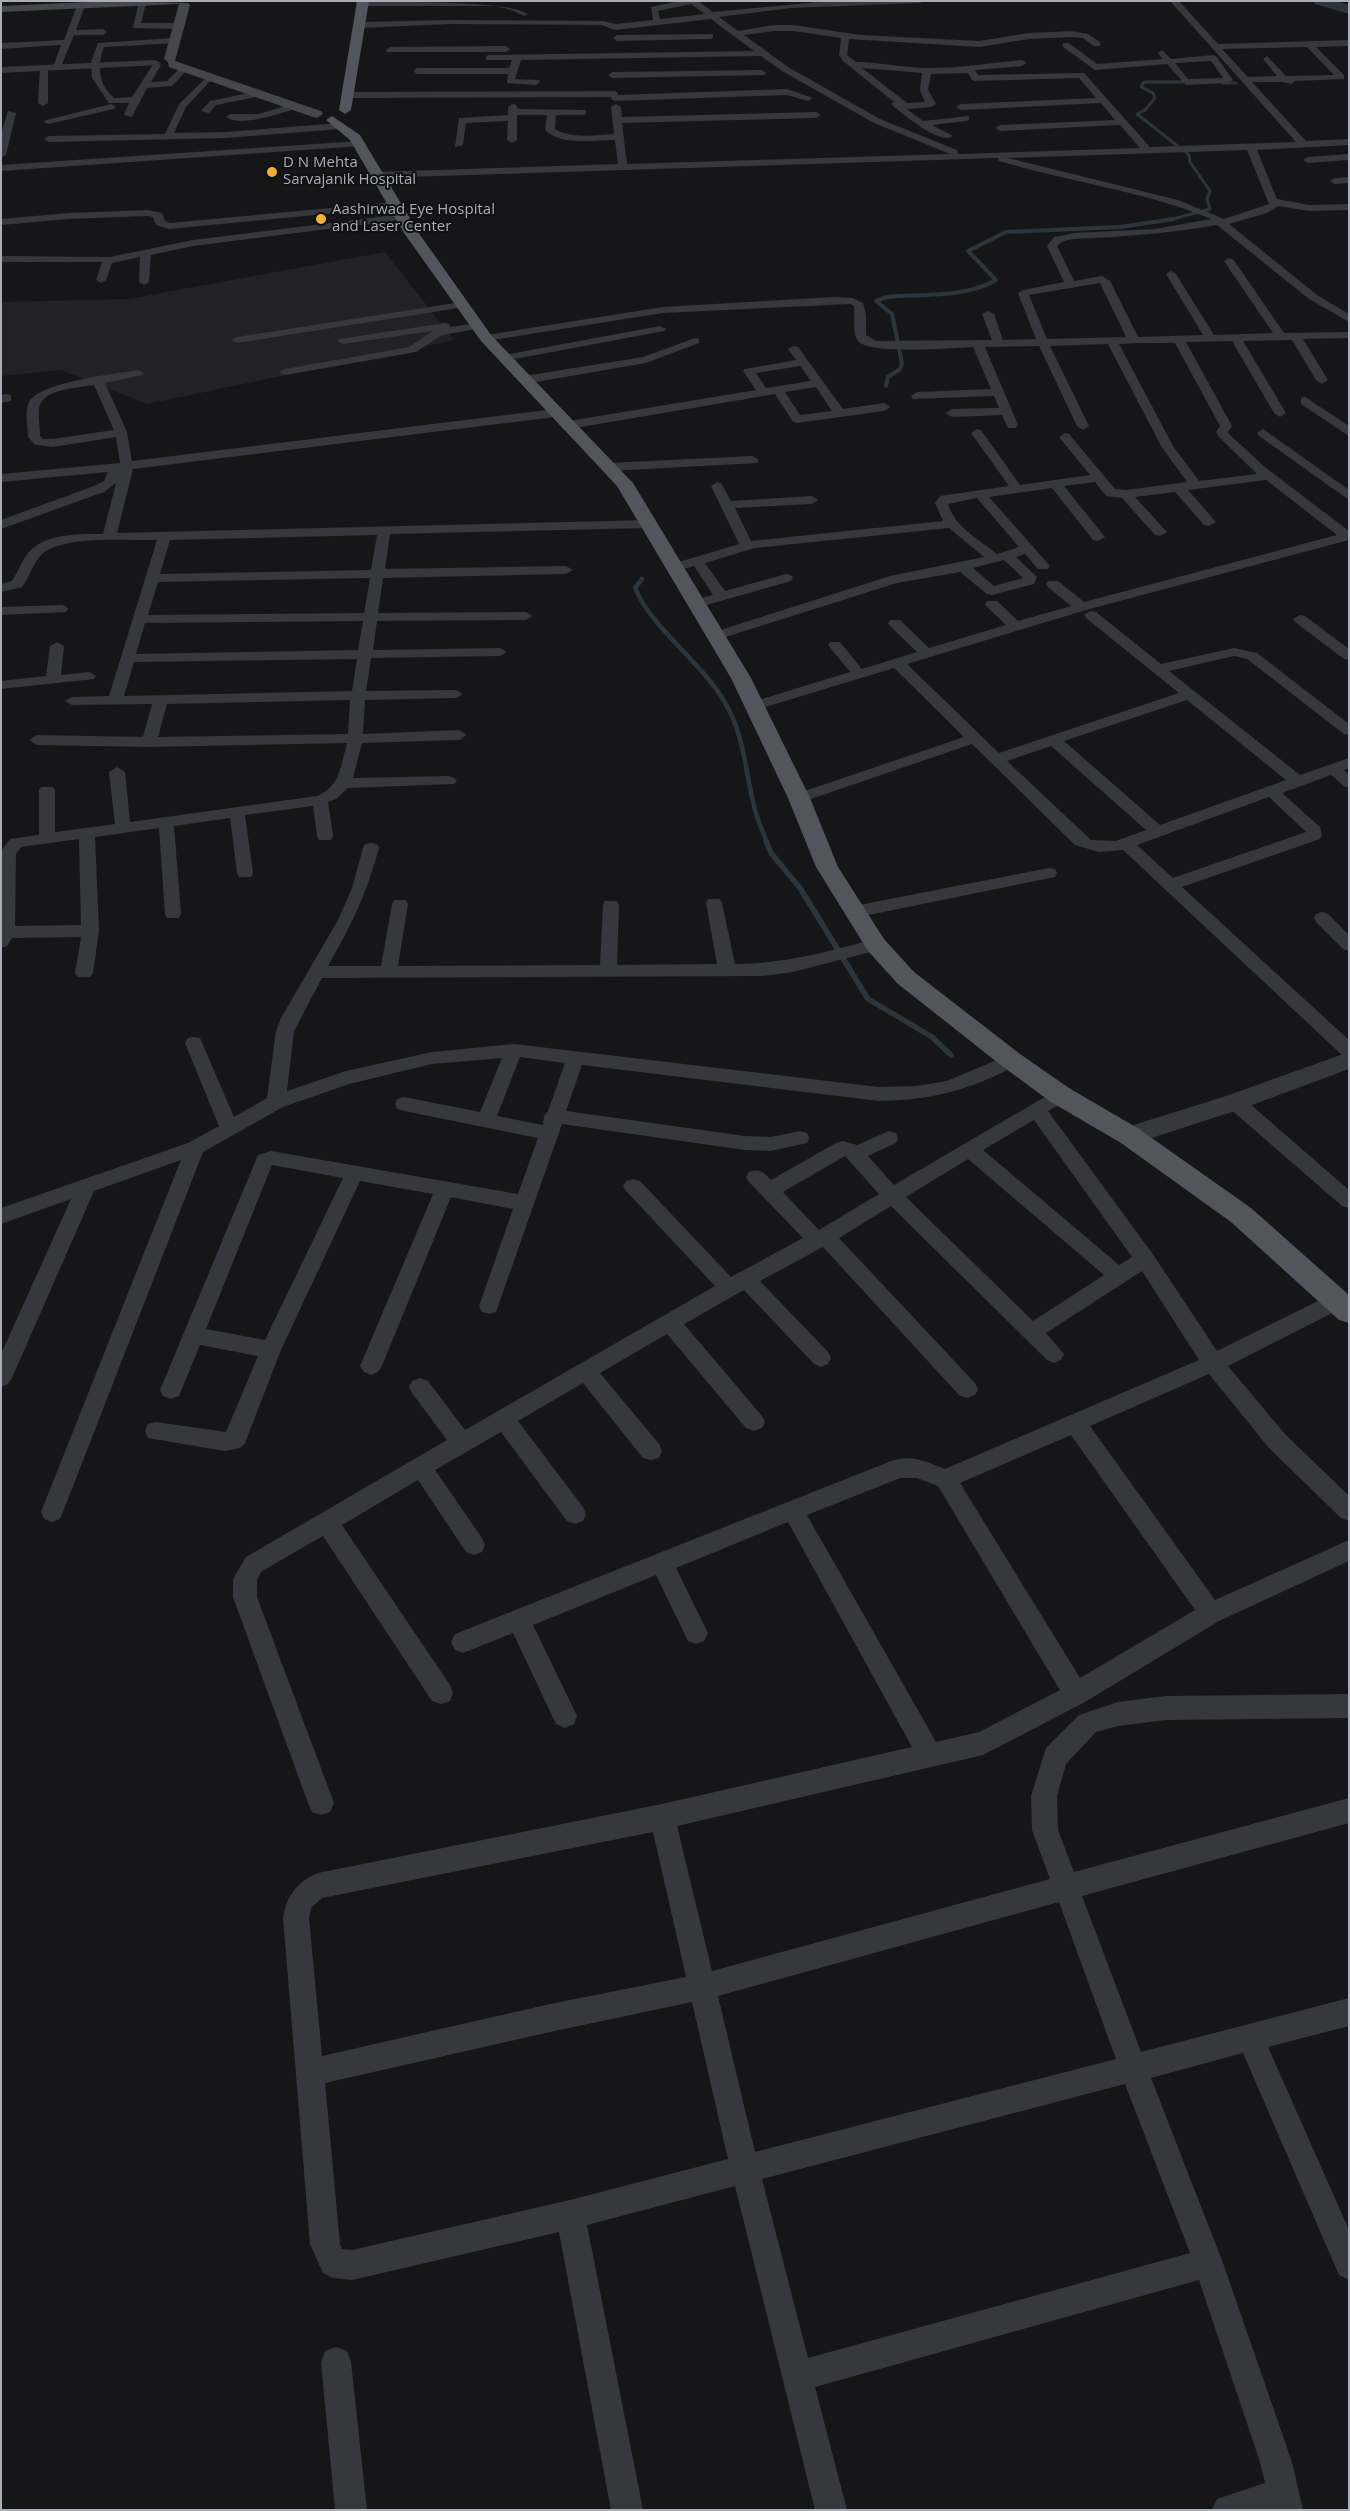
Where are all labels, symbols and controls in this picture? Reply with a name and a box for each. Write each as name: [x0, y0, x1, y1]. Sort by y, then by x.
place label: D N Mehta Sarvajanik Hospital: [283, 154, 416, 189]
marker: D N Mehta Sarvajanik Hospital: [265, 165, 279, 179]
place label: Aashirwad Eye Hospital and Laser Center: [332, 201, 495, 236]
marker: Aashirwad Eye Hospital and Laser Center: [314, 212, 328, 226]

